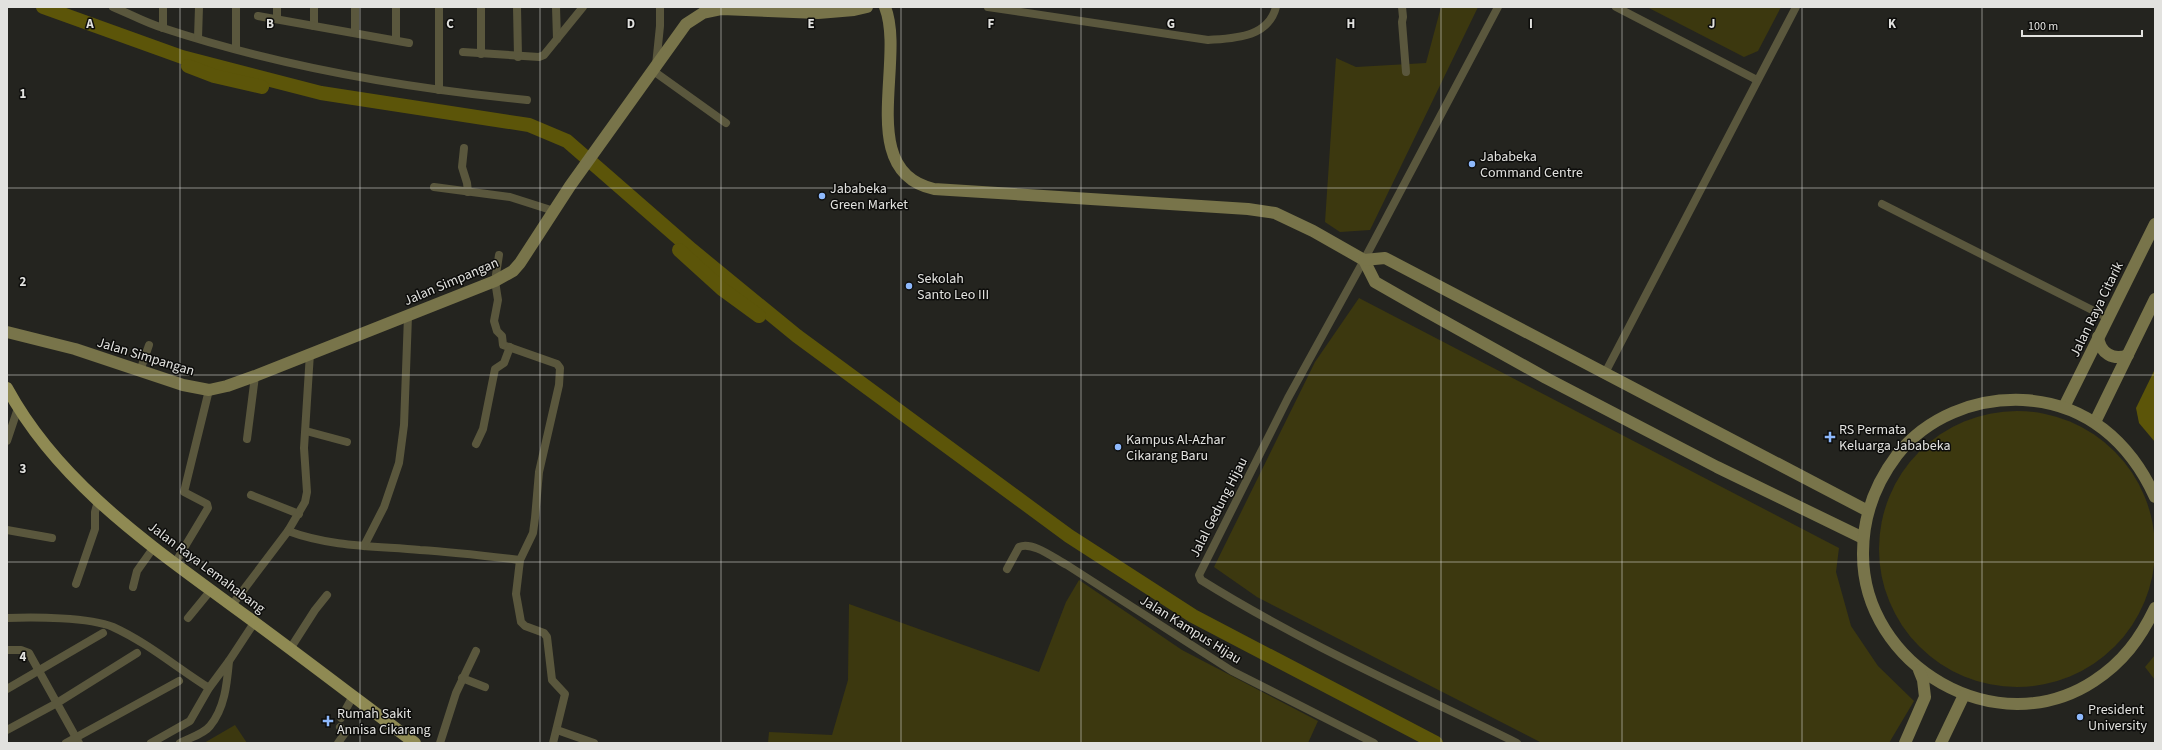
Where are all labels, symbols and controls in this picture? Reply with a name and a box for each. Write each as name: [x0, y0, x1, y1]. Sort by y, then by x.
scale bar: [2022, 12, 2142, 38]
text: A: [85, 15, 94, 33]
text: B: [266, 15, 274, 33]
text: C: [446, 15, 454, 33]
text: D: [627, 15, 635, 33]
text: E: [807, 15, 815, 33]
text: F: [988, 15, 995, 33]
text: G: [1167, 15, 1175, 33]
text: H: [1347, 15, 1355, 33]
text: I: [1529, 15, 1533, 33]
text: J: [1709, 15, 1715, 33]
text: K: [1888, 15, 1897, 33]
text: 100 m: [2028, 18, 2058, 35]
text: 1: [20, 85, 27, 103]
place label: Jababeka Command Centre: [1480, 147, 1583, 183]
marker: Jababeka Command Centre: [1467, 159, 1477, 169]
place label: Jababeka Green Market: [830, 179, 908, 215]
marker: Jababeka Green Market: [817, 191, 827, 201]
street label: Jalan Simpangan: [401, 253, 502, 311]
street label: Jalan Raya Citarik: [2065, 258, 2129, 361]
place label: Sekolah Santo Leo III: [917, 269, 989, 305]
text: 2: [20, 273, 27, 291]
marker: Sekolah Santo Leo III: [904, 281, 914, 291]
street label: Jalan Simpangan: [94, 333, 197, 381]
place label: RS Permata Keluarga Jababeka: [1839, 420, 1951, 456]
place label: Kampus Al-Azhar Cikarang Baru: [1126, 430, 1226, 466]
marker: RS Permata Keluarga Jababeka: [1824, 431, 1836, 443]
marker: Kampus Al-Azhar Cikarang Baru: [1113, 442, 1123, 452]
street label: Jalal Gedung Hijau: [1185, 454, 1253, 561]
text: 3: [20, 460, 27, 478]
street label: Jalan Raya Lemahabang: [144, 517, 269, 619]
street label: Jalan Kampus Hijau: [1136, 591, 1245, 669]
text: 4: [20, 648, 27, 666]
place label: President University: [2088, 700, 2147, 736]
place label: Rumah Sakit Annisa Cikarang: [337, 704, 431, 740]
marker: President University: [2075, 712, 2085, 722]
marker: Rumah Sakit Annisa Cikarang: [322, 715, 334, 727]

